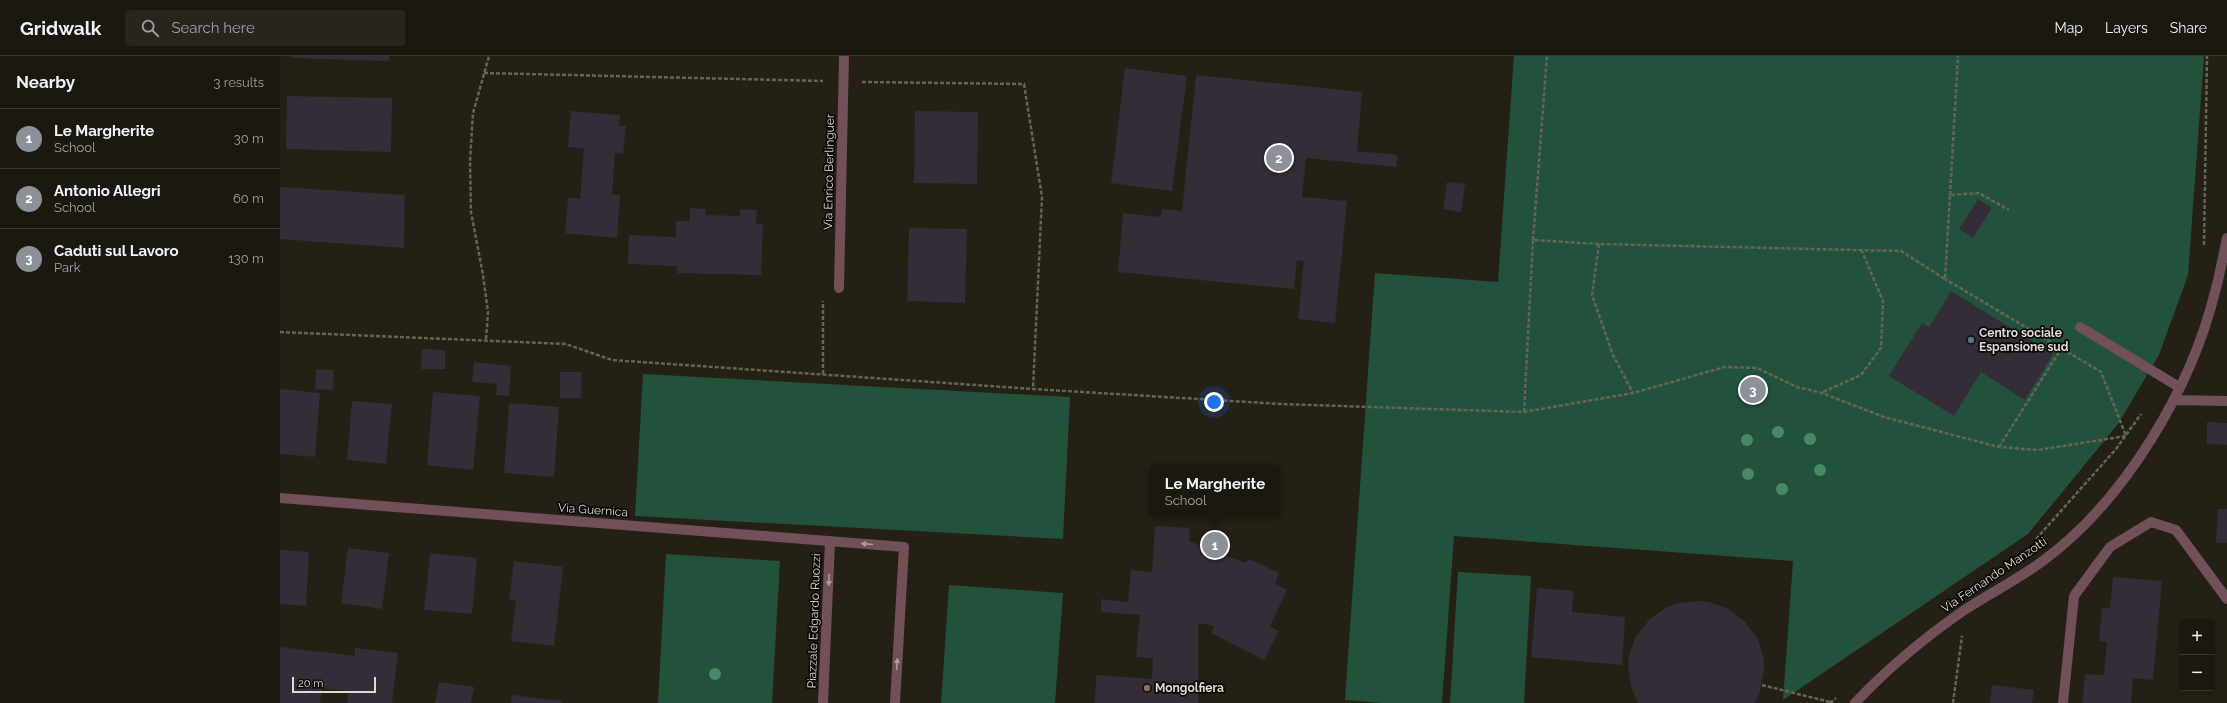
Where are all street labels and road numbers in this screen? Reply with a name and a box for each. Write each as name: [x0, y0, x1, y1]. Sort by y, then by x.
street label: Via Enrico Berlinguer: [821, 113, 837, 230]
street label: Via Guernica: [558, 501, 628, 519]
street label: Via Fernando Manzotti: [1939, 535, 2049, 615]
street label: Piazzale Edgardo Ruozzi: [805, 553, 823, 689]

